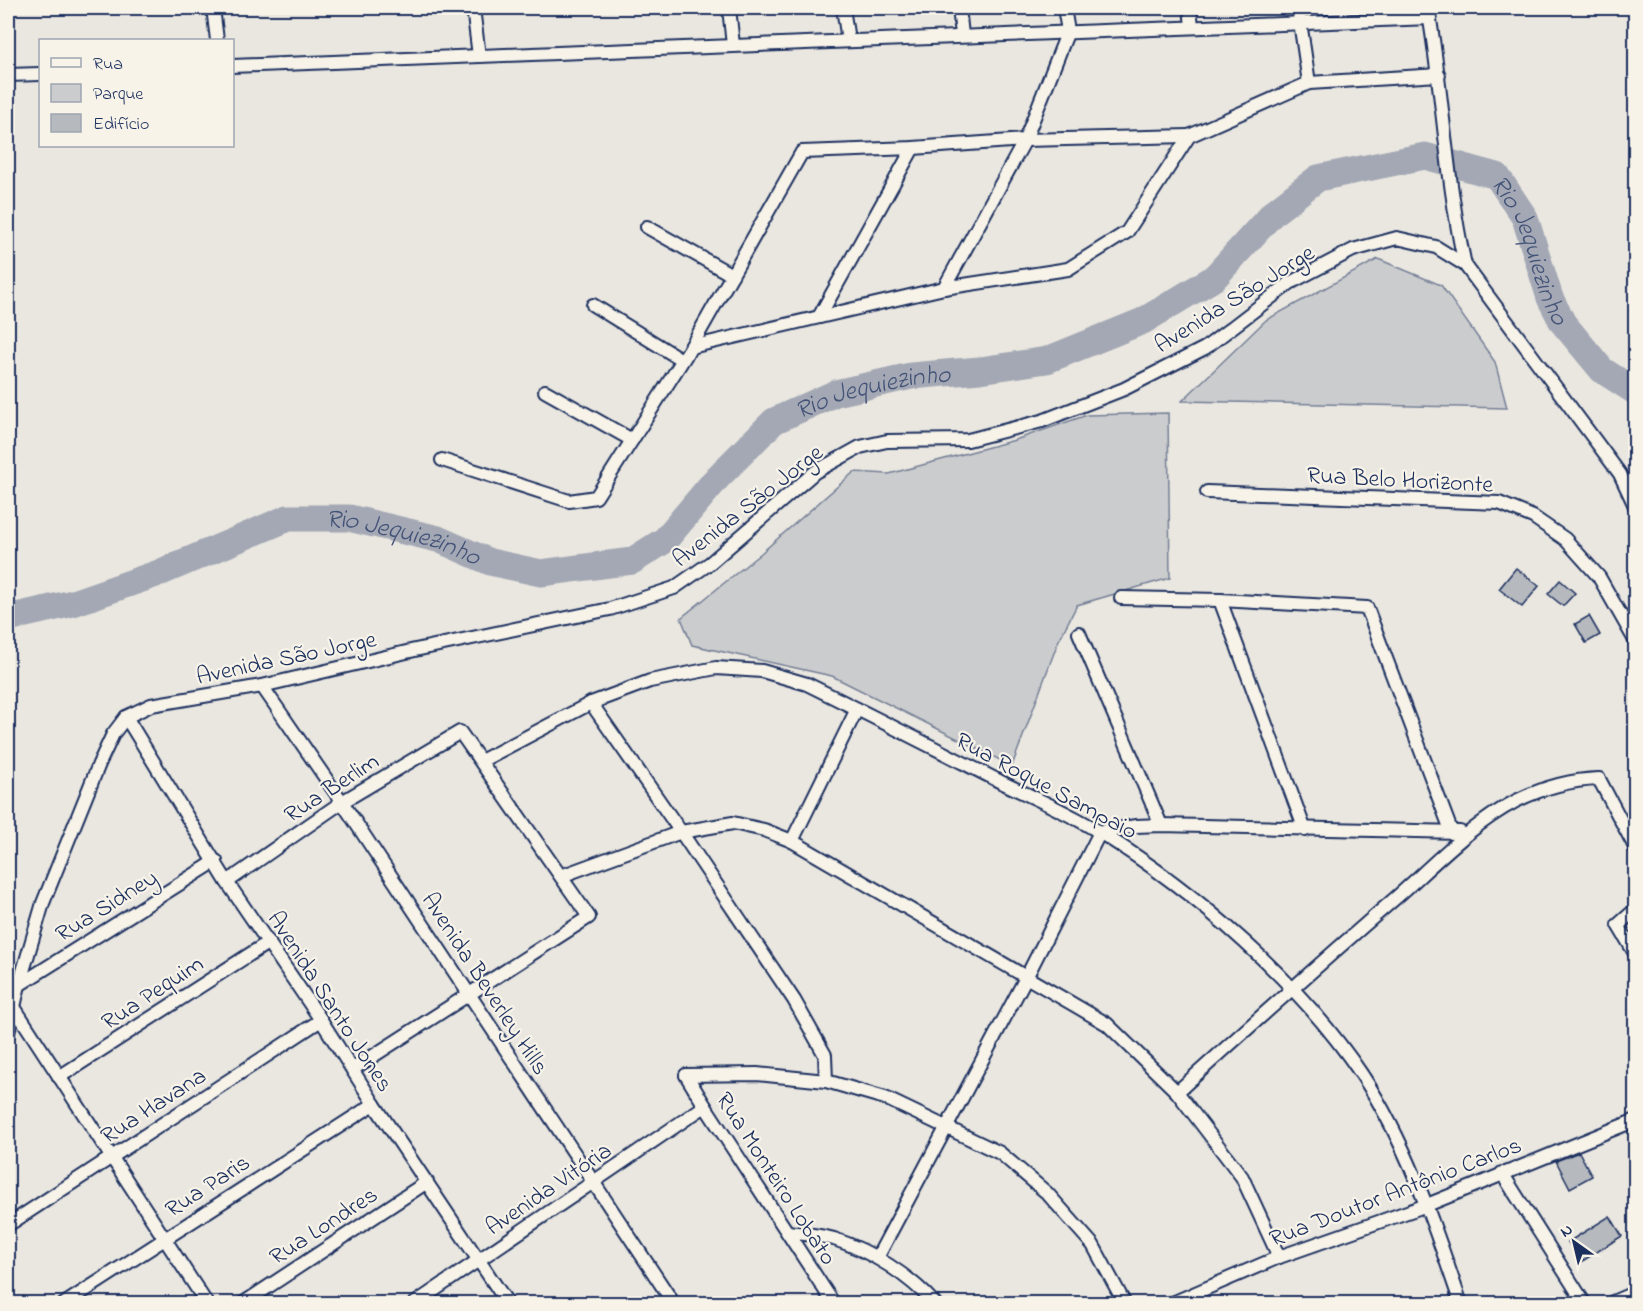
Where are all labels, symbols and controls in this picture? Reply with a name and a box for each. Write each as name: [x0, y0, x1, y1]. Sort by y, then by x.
legend: [39, 39, 234, 147]
text: Rua: [93, 52, 123, 78]
text: Parque: [93, 82, 144, 108]
text: Edifício: [93, 112, 149, 138]
water label: Rio Jequiezinho: [1480, 169, 1577, 334]
street label: Avenida São Jorge: [1148, 237, 1323, 364]
water label: Rio Jequiezinho: [789, 357, 953, 431]
street label: Avenida São Jorge: [666, 437, 832, 577]
street label: Rua Belo Horizonte: [1306, 459, 1494, 504]
water label: Rio Jequiezinho: [326, 502, 487, 578]
street label: Avenida São Jorge: [193, 623, 380, 696]
street label: Rua Roque Sampaio: [949, 724, 1143, 850]
street label: Rua Berlim: [278, 745, 387, 833]
street label: Rua Sidney: [49, 862, 166, 953]
street label: Avenida Beverley Hills: [411, 886, 556, 1083]
street label: Avenida Santo Jones: [257, 905, 401, 1100]
street label: Rua Pequim: [95, 948, 211, 1040]
street label: Rua Havana: [95, 1060, 214, 1154]
street label: Rua Monteiro Lobato: [706, 1086, 844, 1273]
street label: Rua Doutor Antônio Carlos: [1265, 1129, 1527, 1258]
street label: Avenida Vitória: [479, 1135, 620, 1245]
street label: Rua Paris: [159, 1146, 258, 1228]
street label: Rua Londres: [263, 1179, 385, 1275]
north arrow: [1544, 1212, 1604, 1272]
text: N: [1556, 1218, 1578, 1244]

